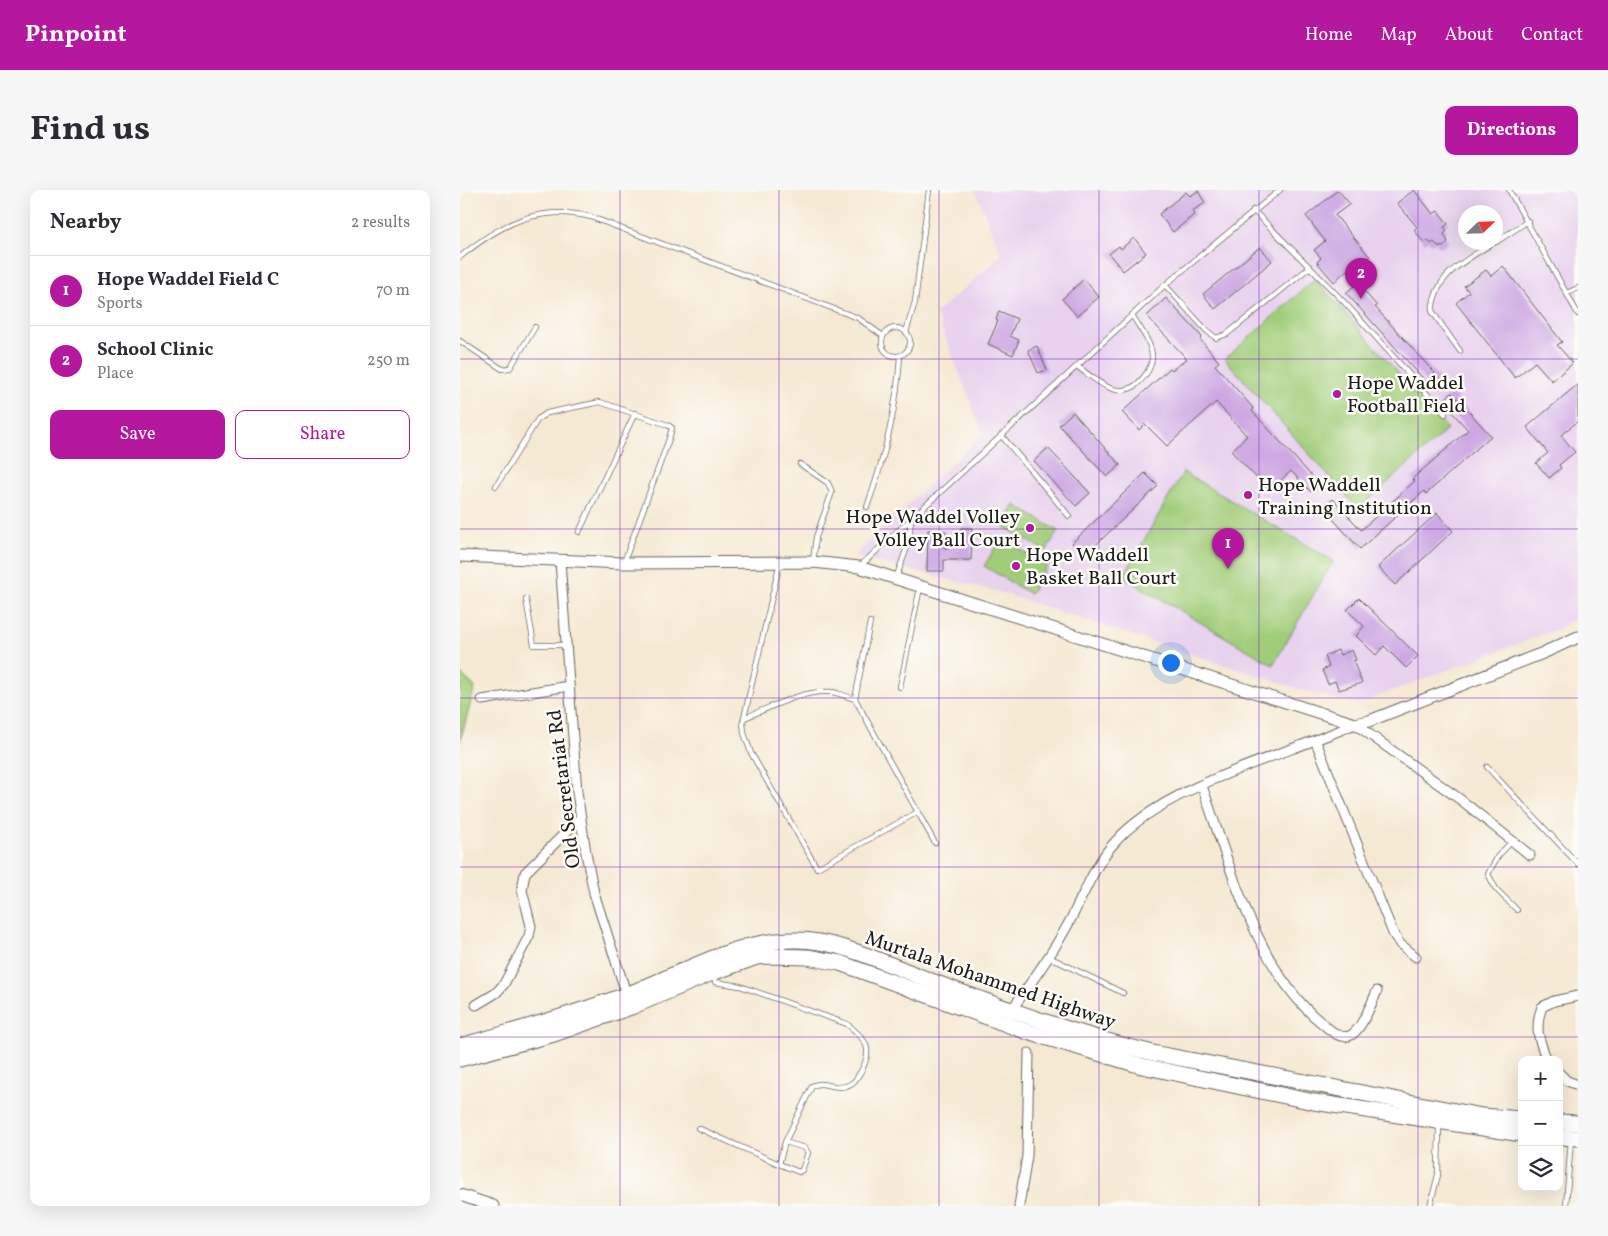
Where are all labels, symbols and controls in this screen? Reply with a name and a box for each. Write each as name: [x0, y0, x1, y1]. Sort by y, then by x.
text: Pinpoint: [25, 18, 127, 52]
text: Home: [1305, 23, 1353, 48]
text: Map: [1381, 23, 1417, 48]
text: About: [1445, 23, 1493, 48]
text: Contact: [1521, 23, 1583, 48]
text: Find us: [30, 106, 150, 154]
button: Directions: [1445, 106, 1578, 155]
north arrow: [1458, 205, 1503, 250]
text: Nearby: [50, 208, 121, 237]
text: 2 results: [351, 212, 410, 234]
pin: 2: [1345, 258, 1377, 299]
text: Hope Waddel Field C: [97, 267, 279, 293]
text: 1: [63, 280, 69, 302]
text: 70 m: [376, 280, 410, 302]
text: Sports: [97, 293, 143, 315]
text: School Clinic: [97, 337, 213, 363]
text: 2: [62, 350, 70, 372]
text: 250 m: [367, 350, 410, 372]
text: Place: [97, 363, 134, 385]
place label: Hope Waddel Football Field: [1347, 370, 1466, 421]
marker: Hope Waddel Football Field: [1331, 388, 1343, 400]
button: Save: [50, 410, 225, 459]
button: Share: [235, 410, 410, 459]
place label: Hope Waddell Training Institution: [1258, 472, 1432, 523]
marker: Hope Waddell Training Institution: [1242, 489, 1254, 501]
place label: Hope Waddel Volley Volley Ball Court: [846, 504, 1020, 555]
marker: Hope Waddel Volley Volley Ball Court: [1024, 522, 1036, 534]
pin: 1: [1212, 528, 1244, 569]
place label: Hope Waddell Basket Ball Court: [1026, 542, 1177, 593]
marker: Hope Waddell Basket Ball Court: [1010, 560, 1022, 572]
your location: [1158, 650, 1184, 676]
street label: Old Secretariat Rd: [541, 708, 589, 870]
street label: Murtala Mohammed Highway: [861, 925, 1120, 1037]
map controls: [1518, 1056, 1563, 1191]
button: +: [1518, 1056, 1563, 1101]
button: −: [1518, 1101, 1563, 1146]
button: layers: [1518, 1146, 1563, 1191]

